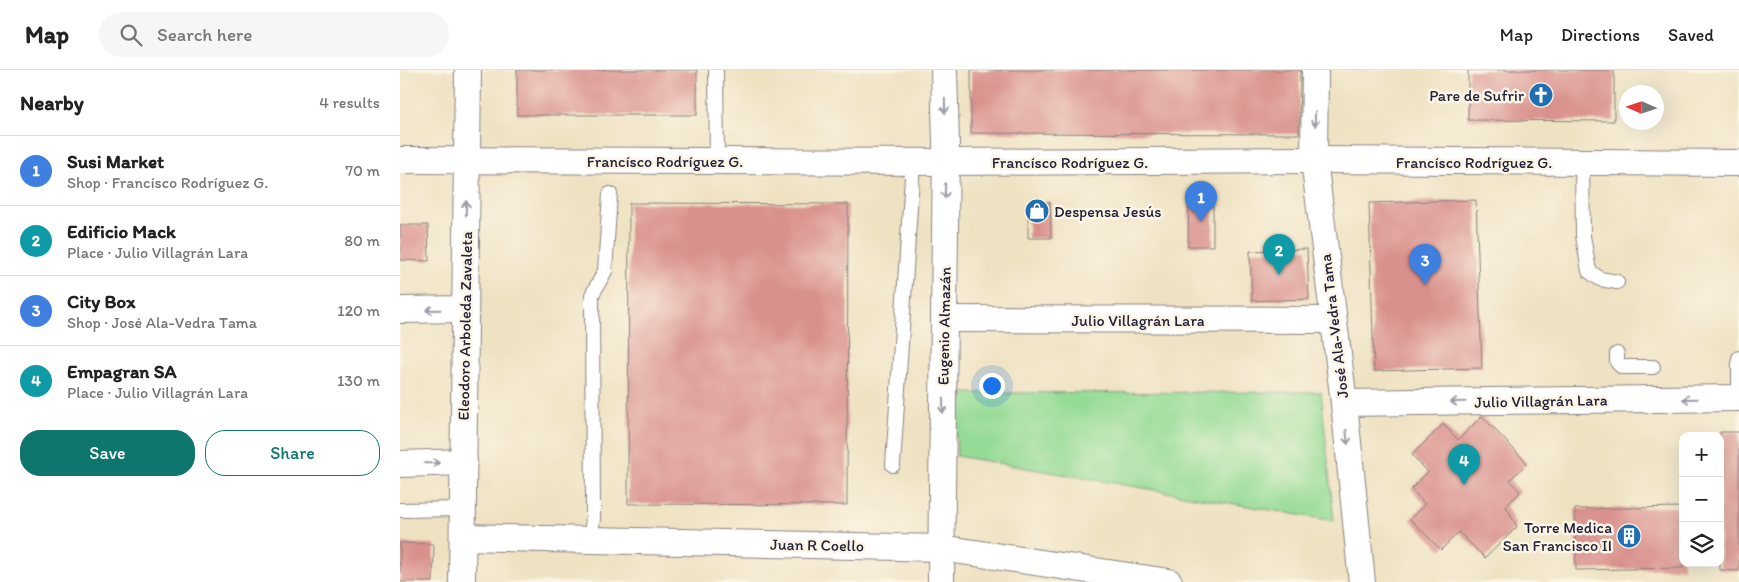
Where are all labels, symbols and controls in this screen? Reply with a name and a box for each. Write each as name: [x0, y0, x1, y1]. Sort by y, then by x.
search box: [99, 12, 449, 57]
text: Map: [25, 20, 69, 49]
icon: search: [117, 21, 145, 49]
text: Search here: [157, 23, 252, 46]
text: Map: [1500, 24, 1533, 46]
text: Directions: [1561, 24, 1640, 46]
text: Saved: [1668, 24, 1714, 46]
church icon: Pare de Sufrir: [1528, 82, 1554, 108]
north arrow: [1619, 85, 1664, 130]
place label: Pare de Sufrir: [1429, 86, 1524, 105]
text: Nearby: [20, 90, 84, 115]
text: 4 results: [319, 93, 380, 112]
one-way arrow: [940, 98, 950, 114]
one-way arrow: [1310, 110, 1320, 126]
text: Susi Market: [67, 150, 164, 173]
street label: Francísco Rodríguez G.: [587, 152, 743, 171]
street label: Francísco Rodríguez G.: [992, 153, 1148, 172]
street label: Francísco Rodríguez G.: [1396, 153, 1552, 172]
text: 1: [32, 161, 40, 180]
text: 70 m: [345, 161, 380, 180]
text: Shop · Francísco Rodríguez G.: [67, 173, 268, 192]
pin: 1: [1185, 181, 1217, 222]
one-way arrow: [940, 182, 950, 199]
shop icon: Despensa Jesús: [1024, 198, 1050, 224]
one-way arrow: [461, 200, 471, 216]
place label: Despensa Jesús: [1054, 202, 1162, 221]
text: Edificio Mack: [67, 220, 176, 243]
text: 2: [32, 231, 40, 250]
text: 80 m: [344, 231, 380, 250]
street label: Eleodoro Arboleda Zavaleta: [454, 231, 476, 421]
pin: 2: [1263, 234, 1295, 275]
text: Place · Julio Villagrán Lara: [67, 243, 248, 262]
pin: 3: [1409, 244, 1441, 285]
street label: José Ala-Vedra Tama: [1316, 252, 1352, 399]
street label: Eugenio Almazán: [933, 267, 955, 385]
text: City Box: [67, 290, 135, 313]
text: 3: [32, 301, 40, 320]
text: 120 m: [337, 301, 380, 320]
one-way arrow: [425, 305, 441, 315]
street label: Julio Villagrán Lara: [1071, 311, 1205, 330]
text: Shop · José Ala-Vedra Tama: [67, 313, 257, 332]
text: Empagran SA: [67, 360, 177, 383]
text: 4: [31, 371, 41, 390]
text: 130 m: [337, 371, 380, 390]
your location: [979, 373, 1005, 399]
text: Place · Julio Villagrán Lara: [67, 383, 248, 402]
street label: Julio Villagrán Lara: [1474, 390, 1608, 412]
one-way arrow: [1683, 394, 1699, 404]
one-way arrow: [1450, 397, 1466, 407]
one-way arrow: [938, 398, 948, 414]
one-way arrow: [1342, 429, 1352, 445]
button: Save: [20, 430, 195, 476]
button: Share: [205, 430, 380, 476]
map controls: [1679, 432, 1724, 567]
button: +: [1679, 432, 1724, 477]
pin: 4: [1448, 444, 1480, 485]
one-way arrow: [424, 458, 440, 468]
button: −: [1679, 477, 1724, 522]
place label: Torre Medica San Francisco II: [1503, 518, 1612, 555]
button: layers: [1679, 522, 1724, 567]
building icon: Torre Medica San Francisco II: [1616, 523, 1642, 549]
street label: Juan R Coello: [770, 535, 864, 555]

